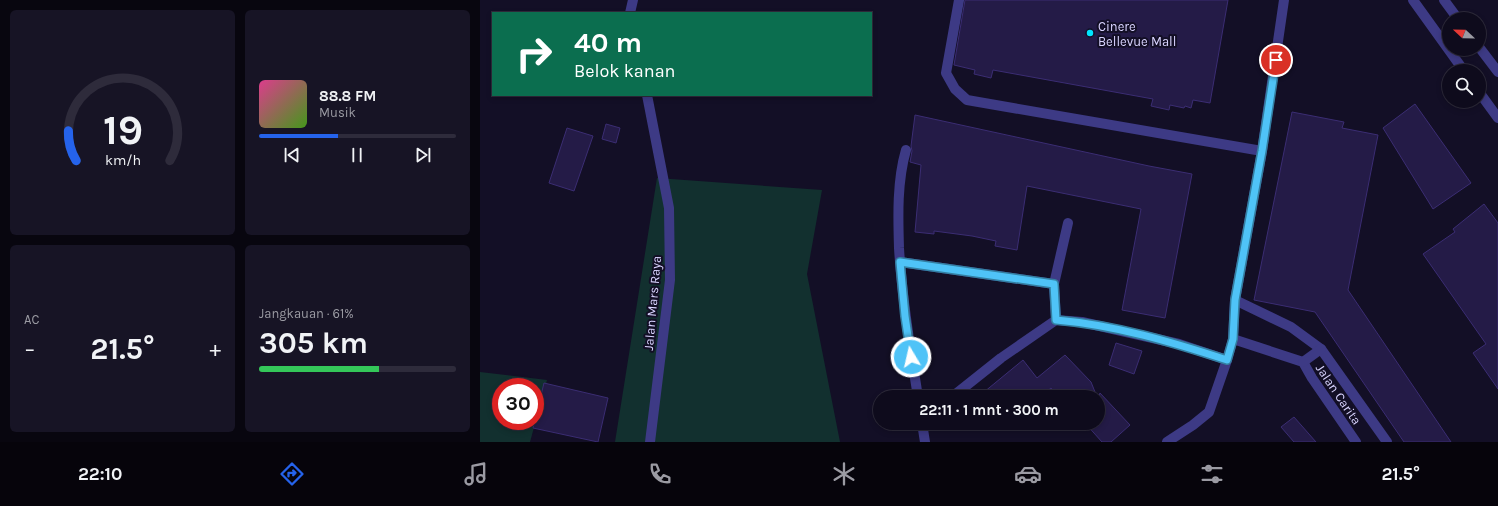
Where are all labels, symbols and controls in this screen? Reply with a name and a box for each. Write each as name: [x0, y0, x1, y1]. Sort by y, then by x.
north arrow: [1442, 12, 1486, 56]
map controls: [1442, 12, 1486, 108]
place label: Cinere Bellevue Mall: [1098, 19, 1176, 49]
text: 40 m: [574, 26, 642, 59]
icon: right: [508, 28, 560, 80]
marker: Cinere Bellevue Mall: [1085, 28, 1095, 38]
pin: [1259, 43, 1293, 77]
icon: arrive: [1265, 49, 1287, 71]
text: Belok kanan: [574, 60, 675, 82]
button: search: [1442, 64, 1486, 108]
text: 88.8 FM: [319, 87, 376, 105]
text: 19: [102, 105, 143, 153]
text: Musik: [319, 105, 356, 120]
icon: previous: [281, 144, 303, 166]
icon: pause: [346, 144, 368, 166]
icon: next: [412, 144, 434, 166]
text: km/h: [104, 151, 141, 168]
street label: Jalan Mars Raya: [641, 255, 664, 351]
text: Jangkauan · 61%: [259, 306, 354, 321]
text: AC: [24, 312, 39, 327]
text: 305 km: [259, 325, 368, 361]
text: 21.5°: [90, 331, 155, 367]
text: −: [24, 336, 36, 362]
text: +: [209, 336, 221, 362]
position arrow: [890, 336, 932, 378]
street label: Jalan Carita: [1313, 361, 1364, 427]
speed limit sign: 30: [492, 378, 544, 430]
text: 22:11 · 1 mnt · 300 m: [919, 401, 1059, 419]
icon: directions: [278, 460, 306, 488]
icon: music: [462, 460, 490, 488]
icon: phone: [646, 460, 674, 488]
icon: climate: [830, 460, 858, 488]
icon: car: [1014, 460, 1042, 488]
icon: filters: [1198, 460, 1226, 488]
text: 22:10: [78, 463, 122, 485]
text: 21.5°: [1381, 463, 1420, 485]

